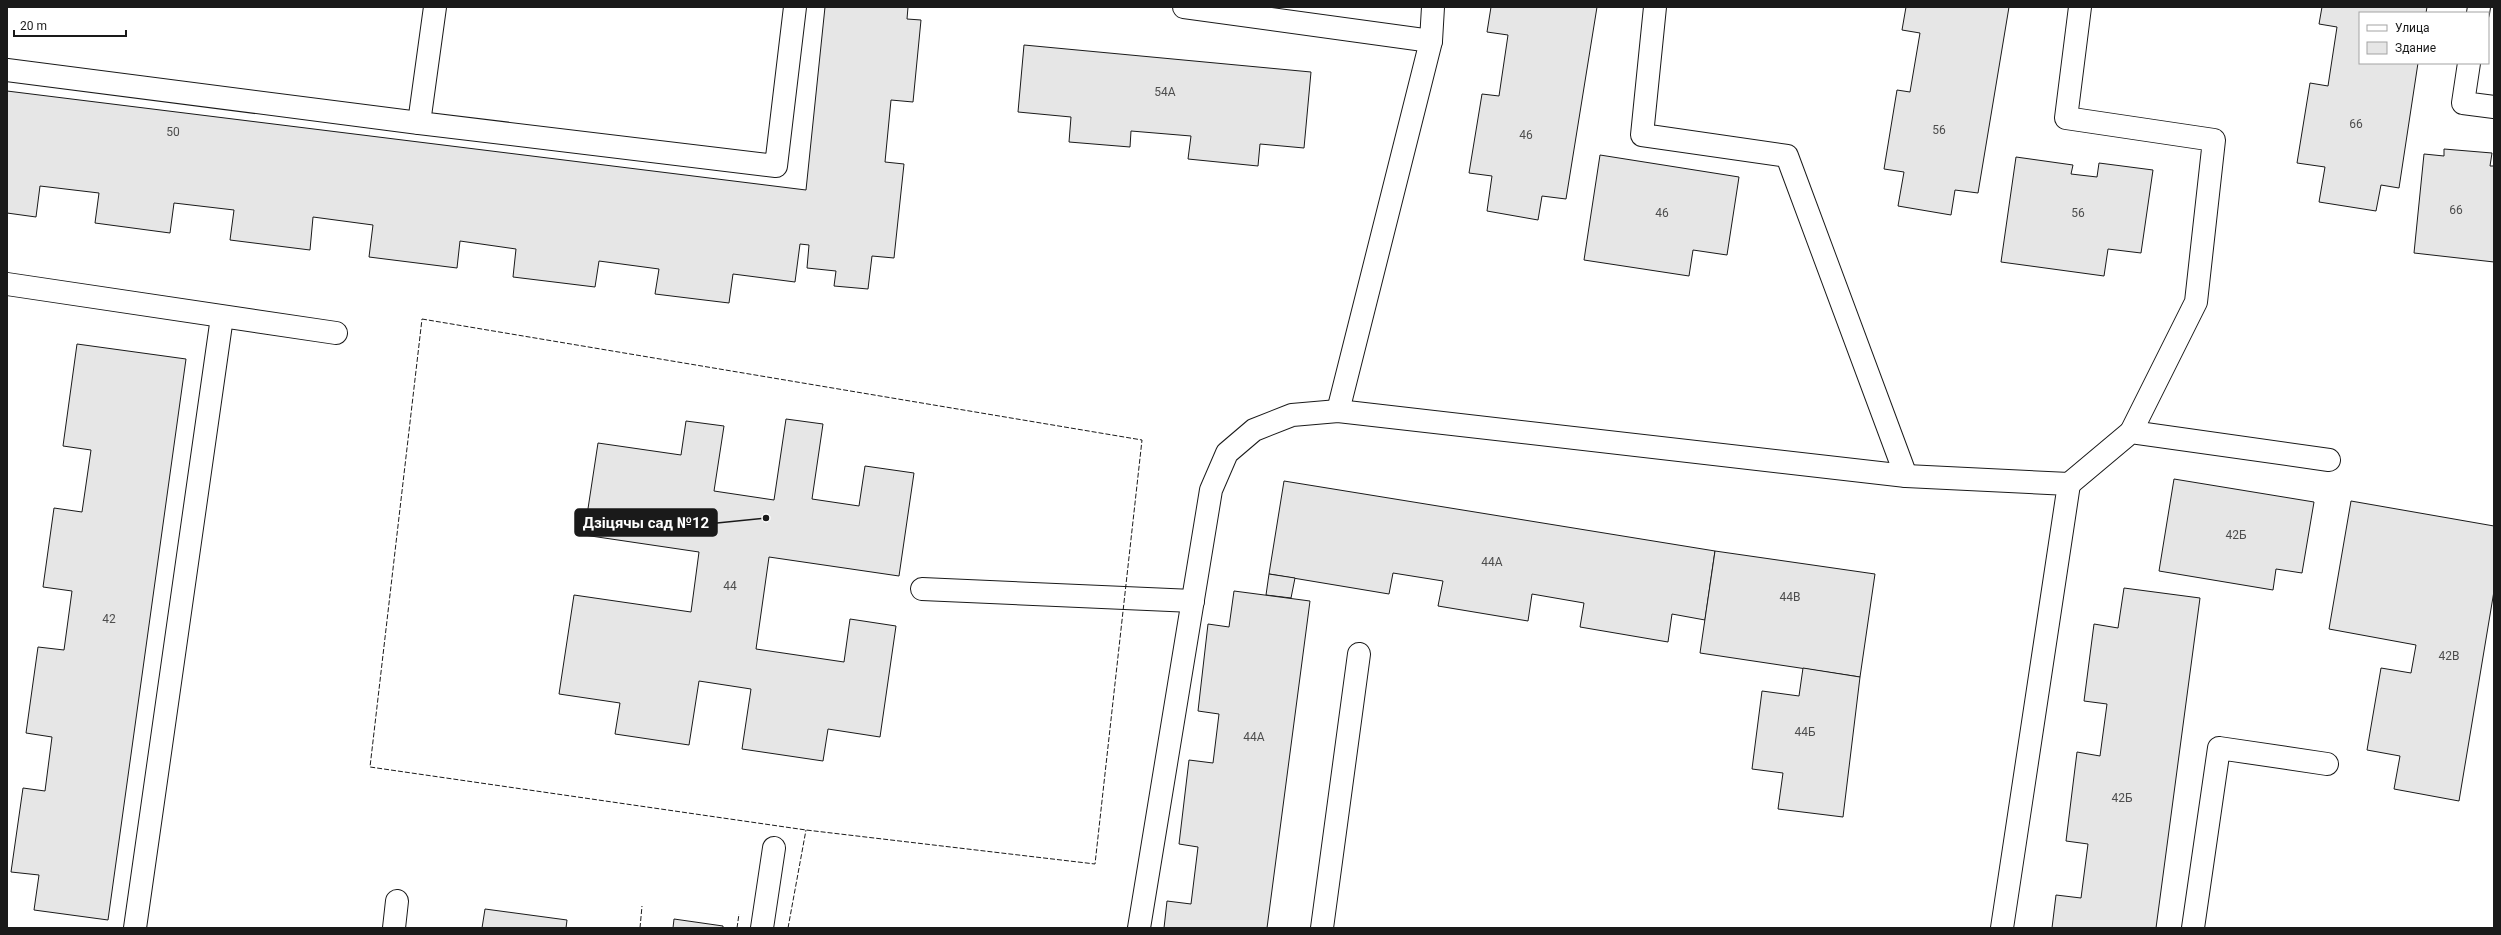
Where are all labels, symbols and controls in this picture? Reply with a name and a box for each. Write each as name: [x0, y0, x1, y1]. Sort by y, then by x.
scale bar: [14, 12, 126, 38]
legend: [2359, 12, 2489, 64]
text: 20 m: [20, 19, 47, 33]
text: Улица: [2395, 21, 2430, 35]
text: Здание: [2395, 41, 2436, 55]
house number: 54А: [1154, 85, 1176, 99]
house number: 66: [2349, 117, 2363, 131]
house number: 56: [1932, 123, 1946, 137]
house number: 50: [166, 125, 180, 139]
house number: 46: [1519, 128, 1533, 142]
house number: 66: [2449, 203, 2463, 217]
house number: 46: [1655, 206, 1669, 220]
house number: 56: [2071, 206, 2085, 220]
callout: Дзіцячы сад №12: [575, 509, 717, 536]
text: Дзіцячы сад №12: [583, 514, 710, 532]
house number: 42Б: [2225, 528, 2247, 542]
house number: 44А: [1481, 555, 1503, 569]
house number: 44: [723, 579, 737, 593]
house number: 44В: [1780, 590, 1800, 604]
house number: 42: [102, 612, 116, 626]
house number: 42В: [2439, 649, 2459, 663]
house number: 44Б: [1794, 725, 1816, 739]
house number: 44А: [1243, 730, 1265, 744]
house number: 42Б: [2111, 791, 2133, 805]

